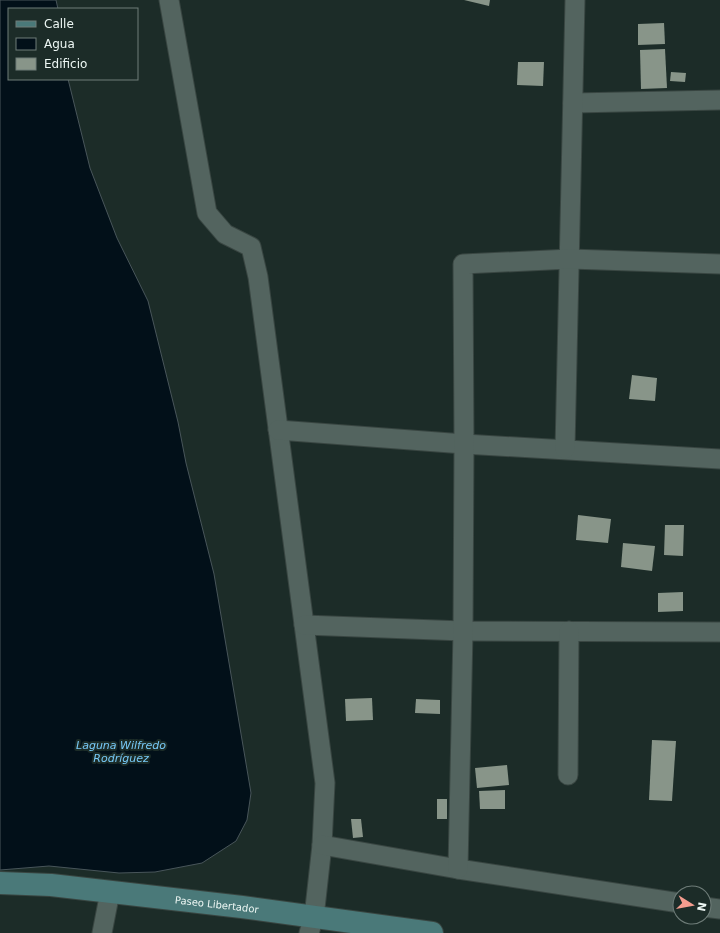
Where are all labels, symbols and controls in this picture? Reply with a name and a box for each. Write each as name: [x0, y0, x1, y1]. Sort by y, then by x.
legend: [8, 8, 138, 80]
text: Calle: [44, 17, 74, 31]
text: Agua: [44, 37, 75, 51]
text: Edificio: [44, 57, 87, 71]
water label: Laguna Wilfredo Rodríguez: [76, 739, 166, 765]
north arrow: [672, 885, 712, 925]
street label: Paseo Libertador: [174, 894, 260, 915]
text: N: [694, 901, 709, 913]

